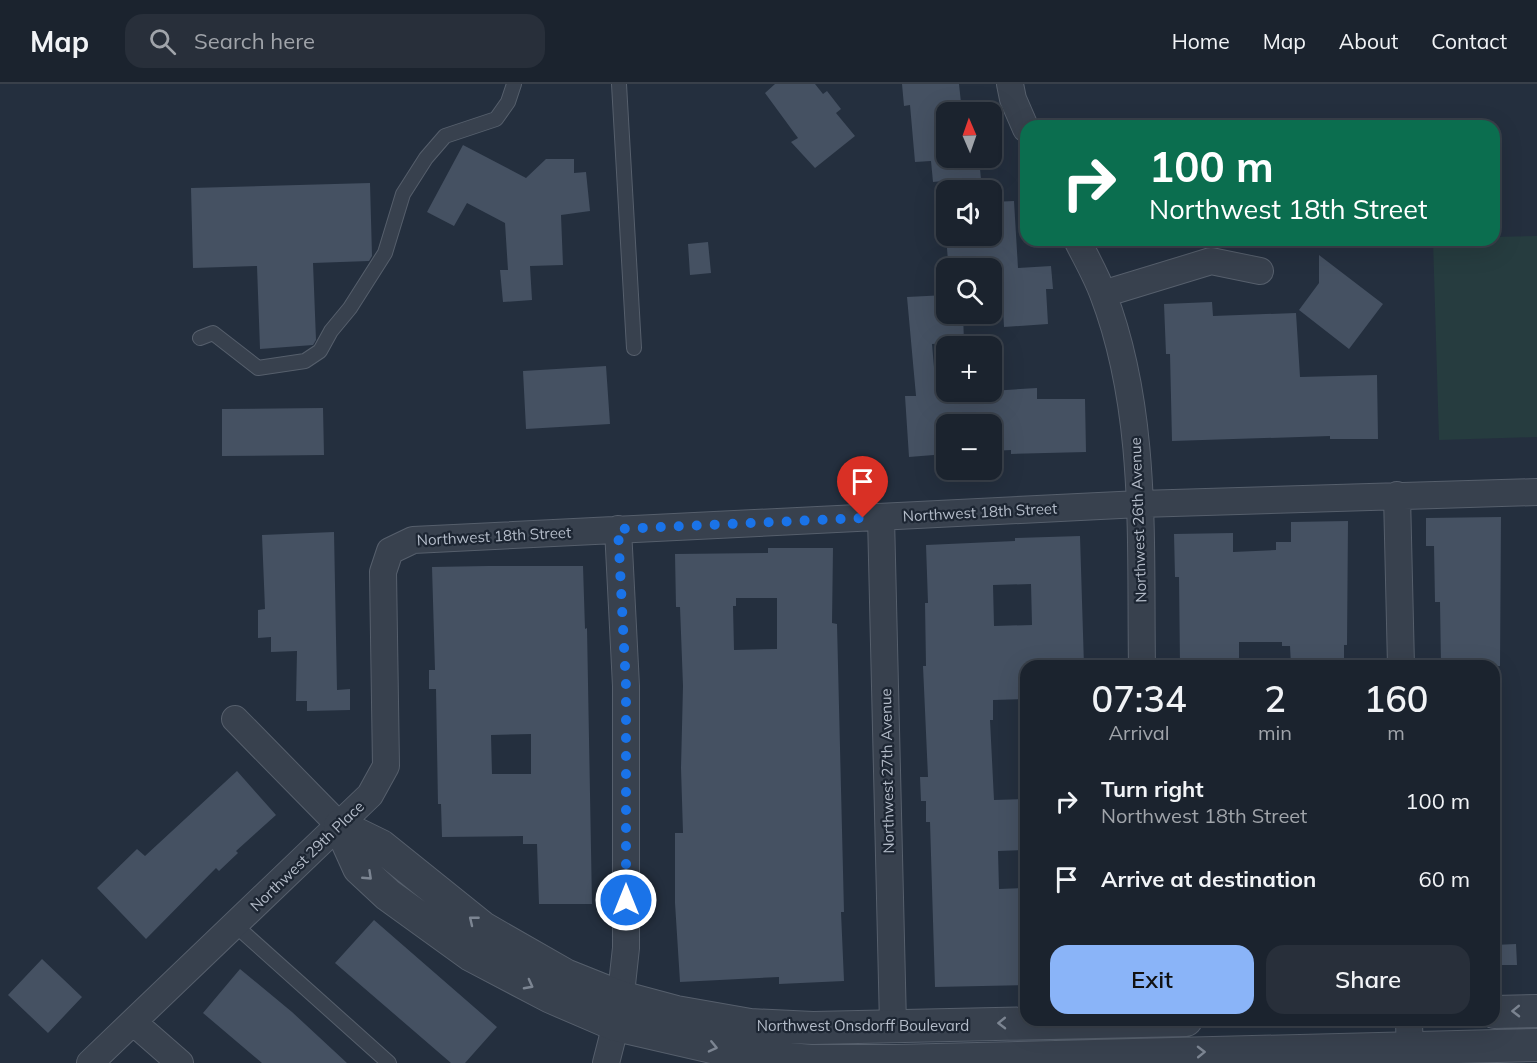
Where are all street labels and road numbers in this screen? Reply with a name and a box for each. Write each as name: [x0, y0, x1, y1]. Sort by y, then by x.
street label: Northwest 26th Avenue: [1126, 437, 1150, 603]
street label: Northwest 18th Street: [902, 498, 1058, 526]
street label: Northwest 18th Street: [416, 522, 572, 550]
street label: Northwest 27th Avenue: [876, 688, 898, 854]
street label: Northwest 29th Place: [246, 797, 368, 915]
street label: Northwest Onsdorff Boulevard: [757, 1016, 969, 1035]

